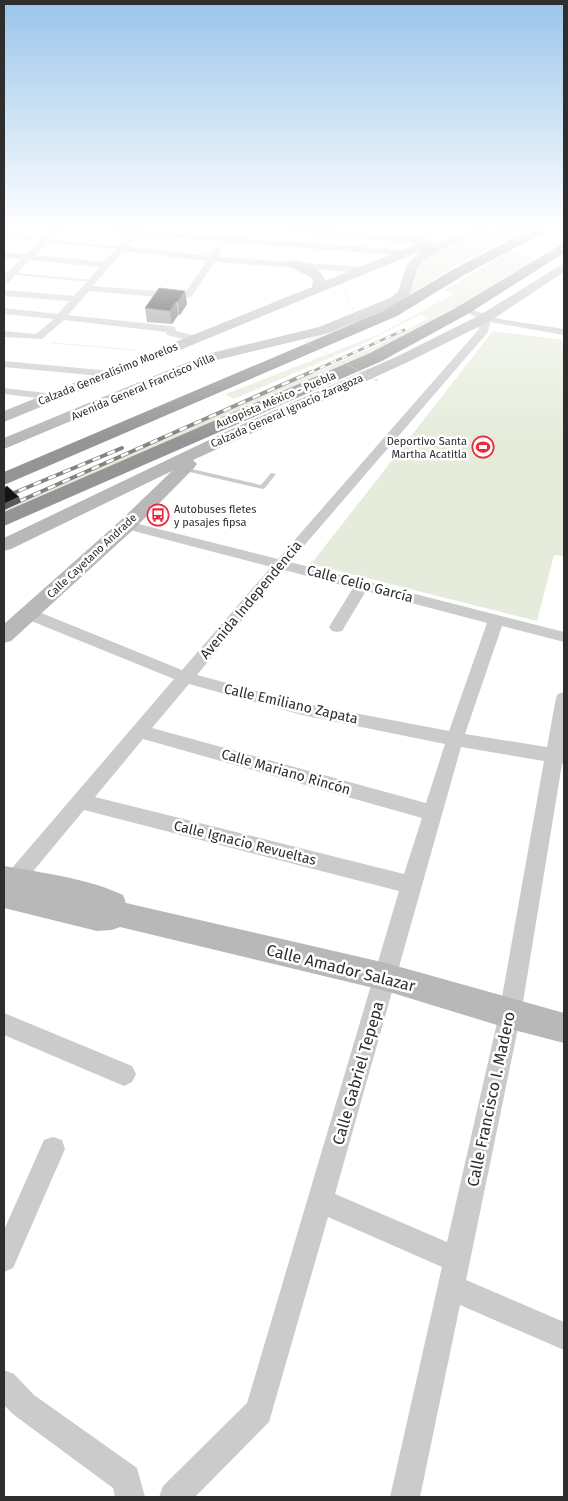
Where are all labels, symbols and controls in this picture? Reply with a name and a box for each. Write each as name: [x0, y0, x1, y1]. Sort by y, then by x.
street label: Calzada Generalísimo Morelos: [36, 340, 180, 408]
street label: Avenida General Francisco Villa: [69, 351, 217, 423]
street label: Autopista México - Puebla: [214, 369, 338, 431]
street label: Calzada General Ignacio Zaragoza: [209, 371, 365, 451]
place label: Deportivo Santa Martha Acatitla: [387, 435, 467, 461]
sports icon: Deportivo Santa Martha Acatitla: [471, 435, 495, 459]
bus stop icon: Autobuses fletes y pasajes fipsa: [146, 503, 170, 527]
place label: Autobuses fletes y pasajes fipsa: [174, 503, 256, 529]
street label: Calle Cayetano Andrade: [44, 511, 140, 601]
street label: Avenida Independencia: [197, 537, 305, 663]
street label: Calle Celio García: [305, 562, 415, 606]
street label: Calle Emiliano Zapata: [222, 680, 360, 728]
street label: Calle Mariano Rincón: [219, 745, 353, 799]
street label: Calle Ignacio Revueltas: [172, 817, 318, 869]
street label: Calle Amador Salazar: [265, 940, 418, 996]
street label: Calle Gabriel Tepepa: [328, 999, 388, 1147]
street label: Calle Francisco I. Madero: [463, 1010, 519, 1188]

